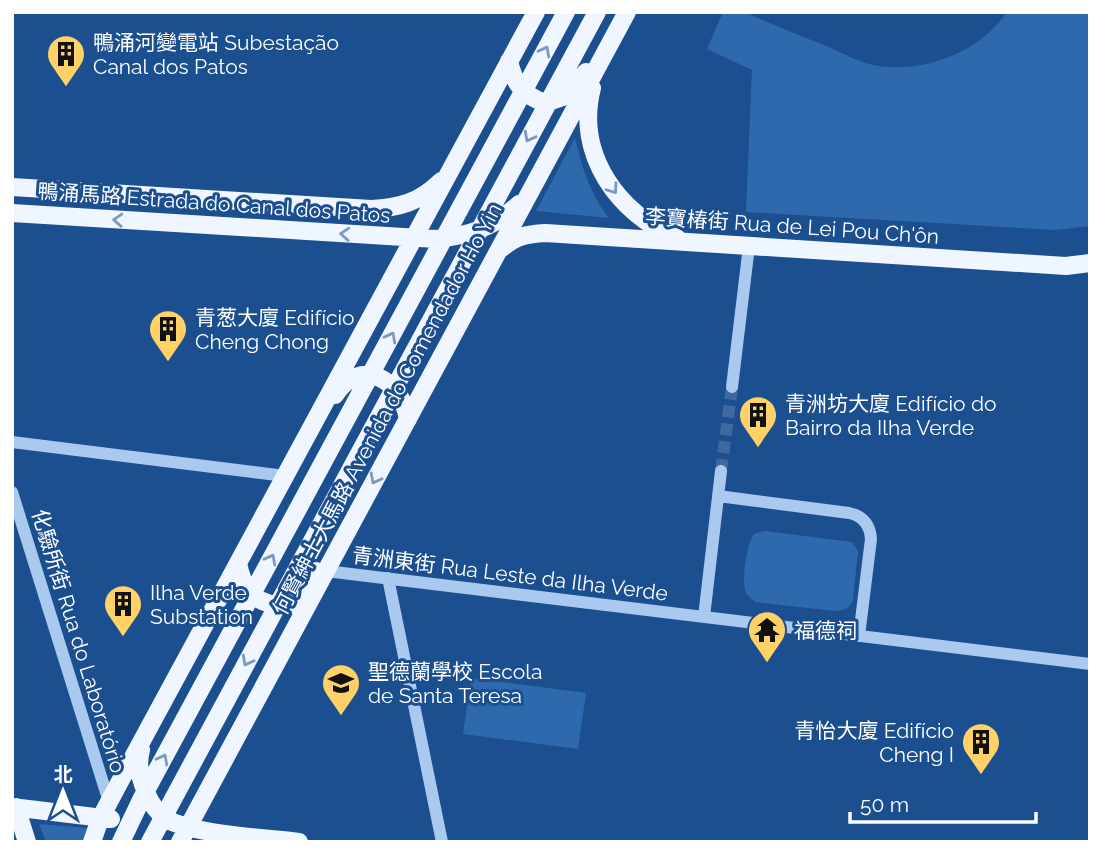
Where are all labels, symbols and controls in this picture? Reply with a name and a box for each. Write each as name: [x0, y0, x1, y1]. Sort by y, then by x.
place label: 鴨涌河變電站 Subestação Canal dos Patos: [93, 30, 339, 79]
building icon: 鴨涌河變電站 Subestação Canal dos Patos: [45, 33, 87, 88]
one-way arrow: [537, 46, 550, 58]
one-way arrow: [524, 130, 538, 142]
street label: 鴨涌馬路 Estrada do Canal dos Patos: [37, 178, 391, 228]
one-way arrow: [605, 181, 617, 194]
street label: 何賢紳士大馬路 Avenida do Comendador Ho Yin: [267, 199, 507, 619]
street label: 李寶椿街 Rua de Lei Pou Ch'ôn: [644, 203, 940, 249]
one-way arrow: [112, 212, 123, 227]
one-way arrow: [339, 227, 350, 242]
place label: 青葱大廈 Edifício Cheng Chong: [195, 305, 355, 354]
building icon: 青葱大廈 Edifício Cheng Chong: [147, 308, 189, 363]
one-way arrow: [382, 332, 396, 345]
place label: 青洲坊大廈 Edifício do Bairro da Ilha Verde: [785, 391, 997, 440]
building icon: 青洲坊大廈 Edifício do Bairro da Ilha Verde: [737, 394, 779, 449]
one-way arrow: [370, 472, 383, 484]
street label: 化驗所街 Rua do Laboratório: [27, 506, 131, 776]
street label: 青洲東街 Rua Leste da Ilha Verde: [351, 542, 669, 606]
one-way arrow: [263, 554, 276, 566]
place label: Ilha Verde Substation: [150, 580, 253, 629]
building icon: Ilha Verde Substation: [102, 583, 144, 638]
temple icon: 福德祠: [746, 609, 788, 664]
place label: 福德祠: [794, 618, 857, 643]
one-way arrow: [242, 653, 255, 666]
place label: 聖德蘭學校 Escola de Santa Teresa: [368, 659, 542, 708]
school or university icon: 聖德蘭學校 Escola de Santa Teresa: [320, 662, 362, 717]
place label: 青怡大廈 Edifício Cheng I: [794, 718, 954, 767]
building icon: 青怡大廈 Edifício Cheng I: [960, 721, 1002, 776]
one-way arrow: [155, 754, 168, 767]
north arrow: [28, 756, 98, 826]
text: 北: [53, 763, 73, 785]
scale bar: [850, 780, 1036, 824]
text: 50 m: [860, 792, 909, 817]

